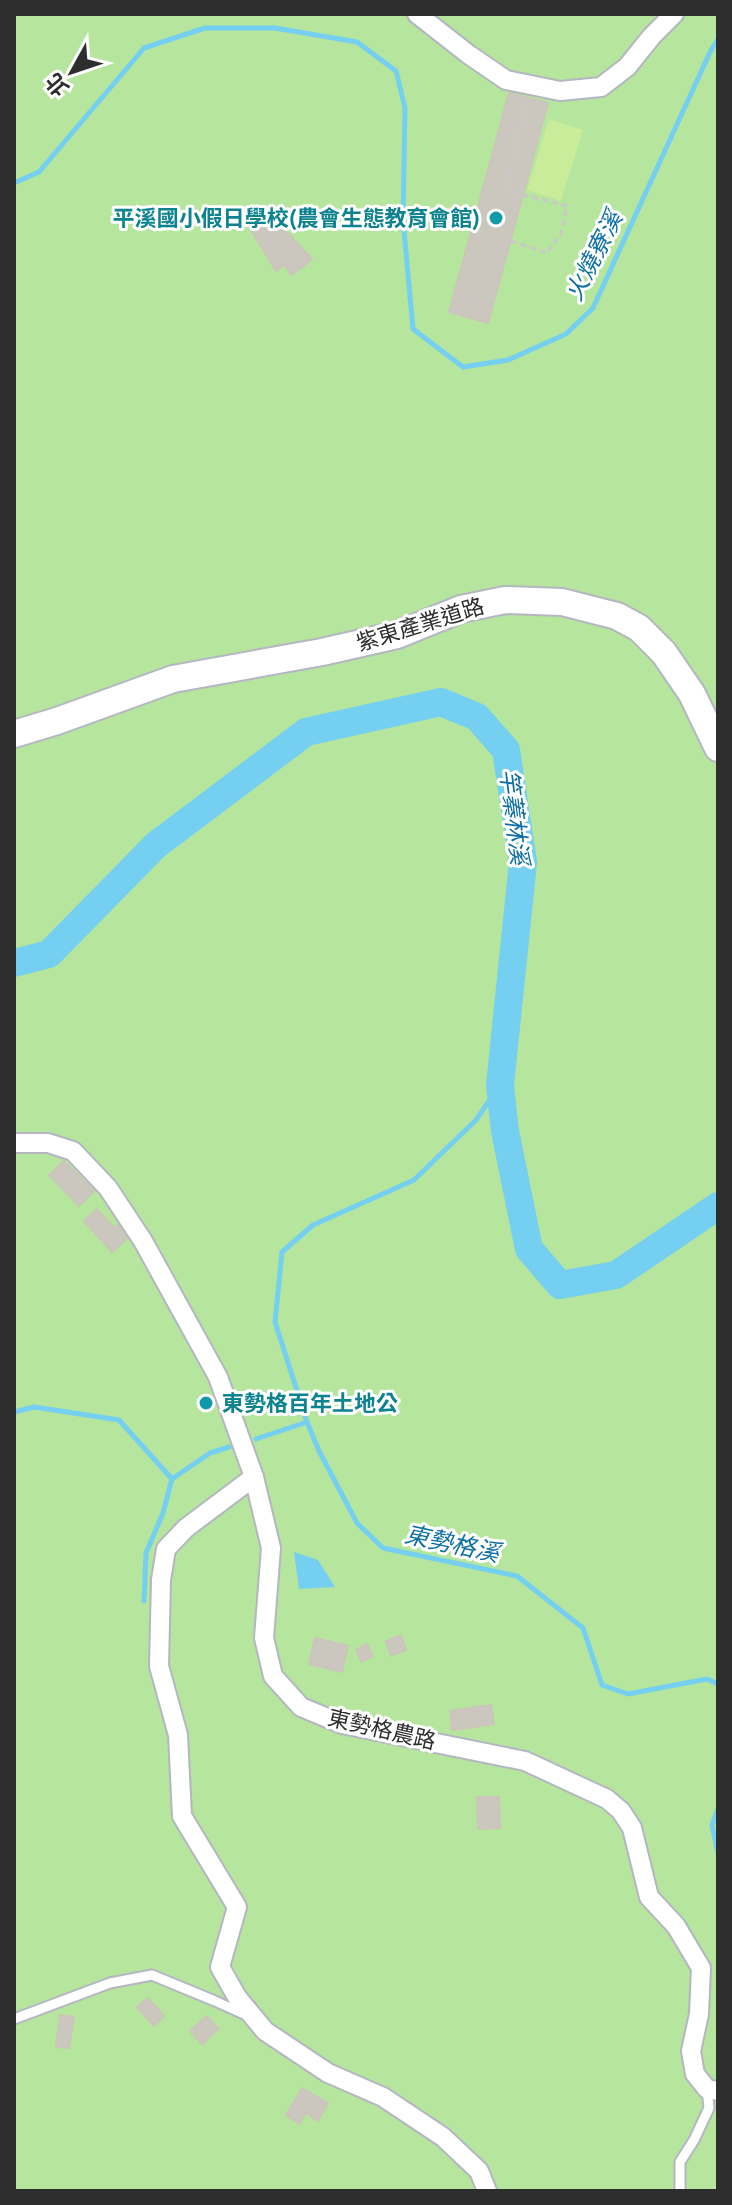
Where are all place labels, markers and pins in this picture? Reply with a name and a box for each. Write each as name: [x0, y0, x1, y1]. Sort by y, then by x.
place label: 平溪國小假日學校(農會生態教育會館): [113, 205, 480, 231]
marker: 平溪國小假日學校(農會生態教育會館): [487, 209, 505, 227]
place label: 東勢格百年土地公: [222, 1390, 398, 1415]
marker: 東勢格百年土地公: [197, 1394, 215, 1412]

